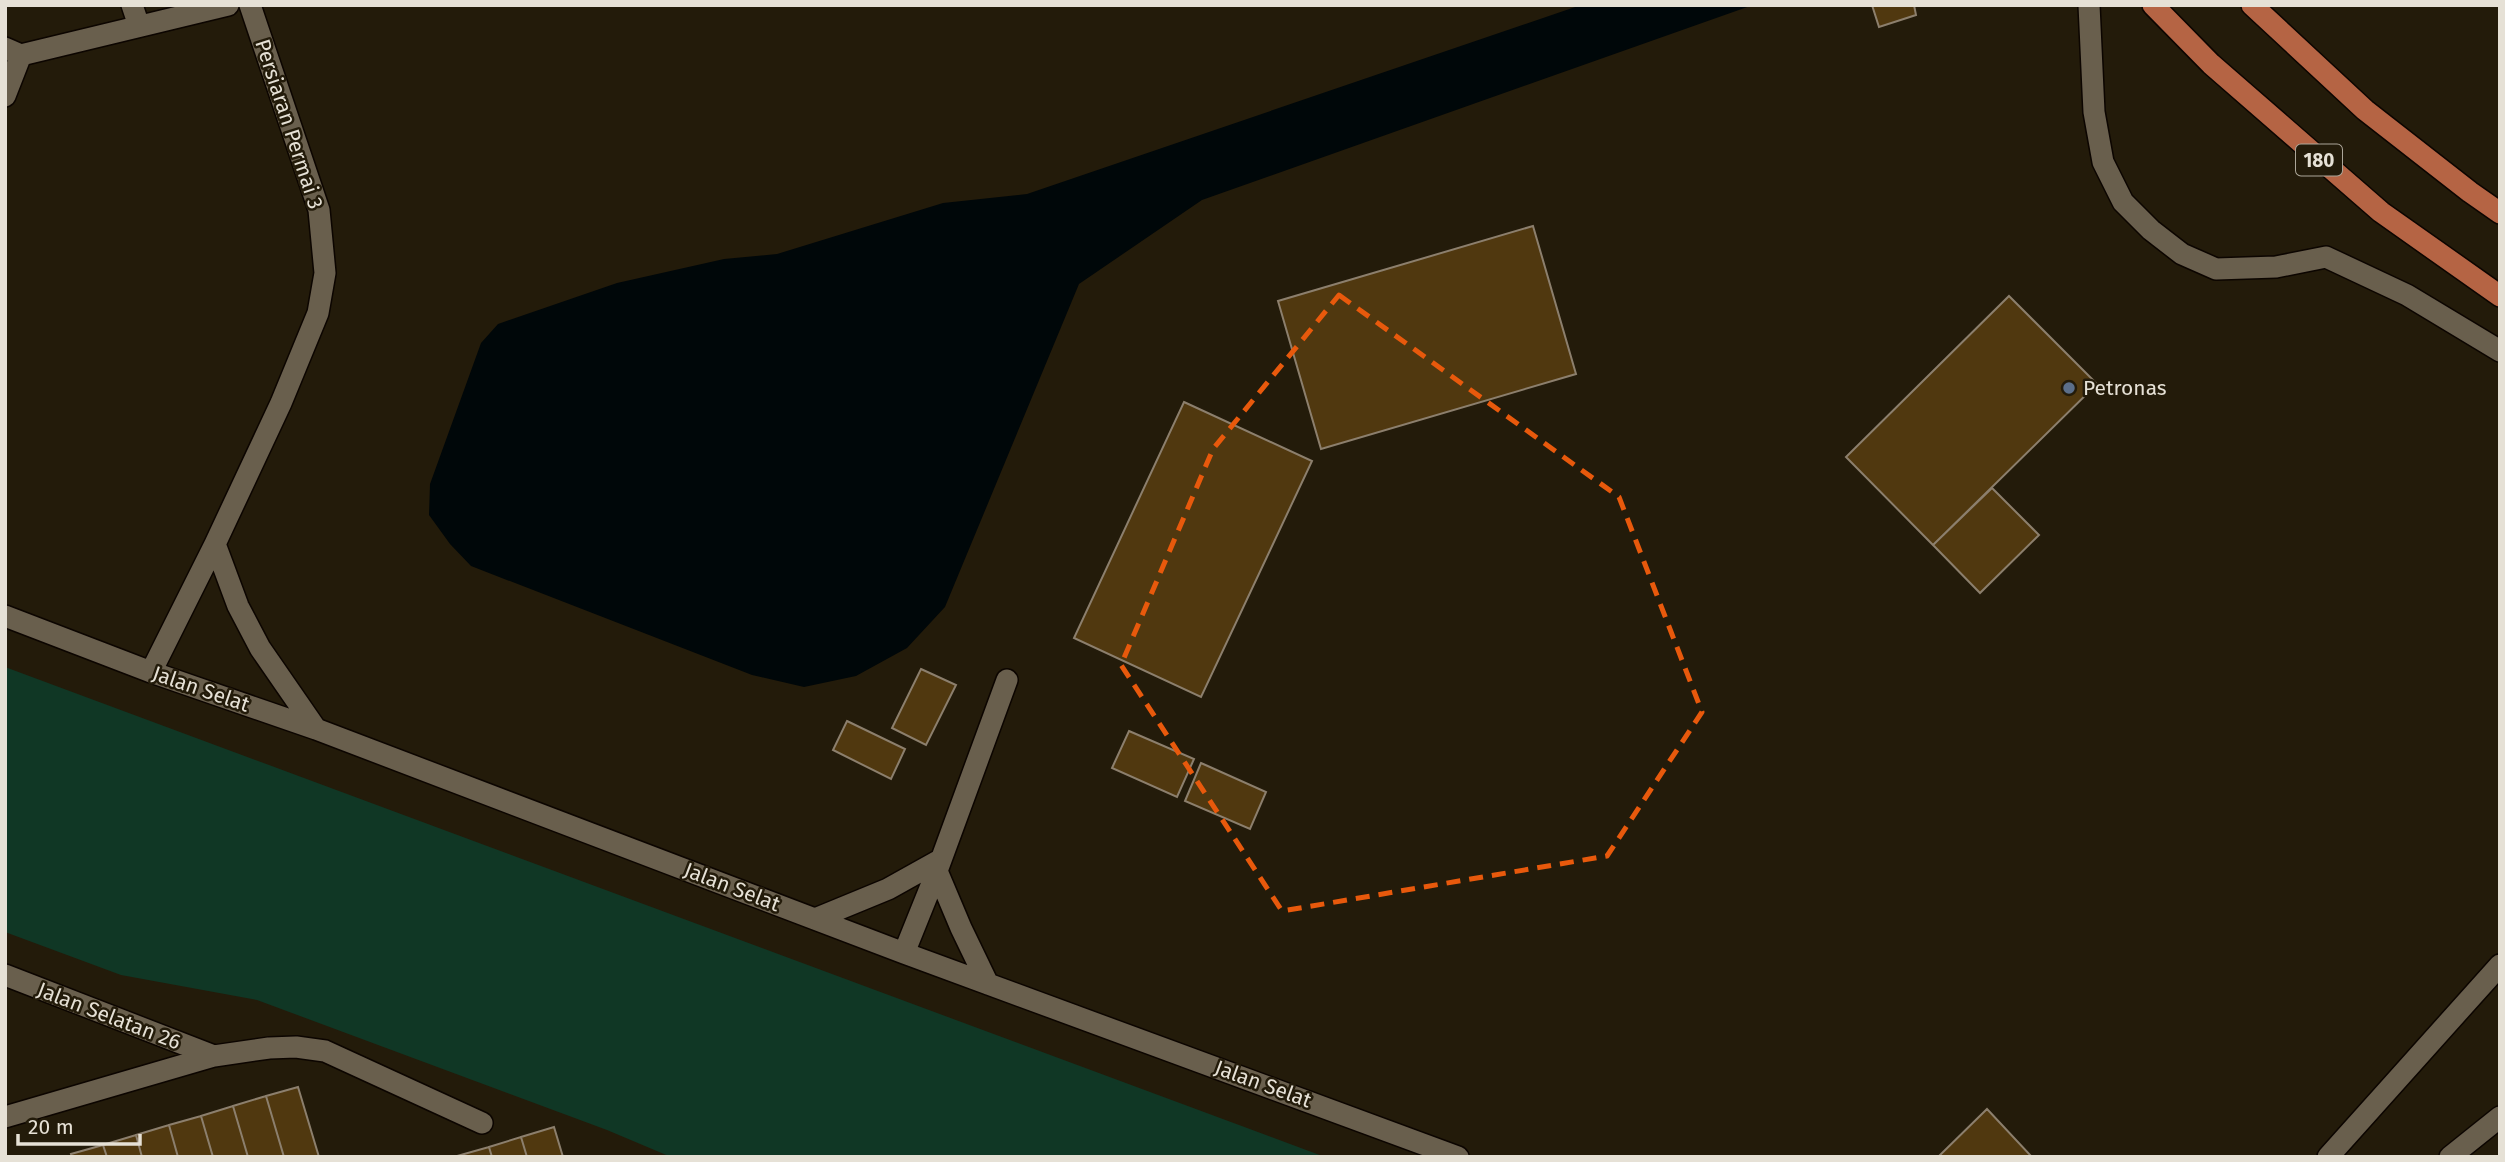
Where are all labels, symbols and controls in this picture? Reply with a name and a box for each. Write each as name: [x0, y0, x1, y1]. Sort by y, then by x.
street label: Persiaran Permai 3: [249, 36, 329, 212]
road number: 180: [2296, 144, 2342, 176]
place label: Petronas: [2083, 375, 2167, 401]
marker: Petronas: [2061, 380, 2077, 396]
street label: Jalan Selat: [149, 660, 253, 718]
street label: Jalan Selat: [680, 857, 784, 917]
street label: Jalan Selatan 26: [34, 977, 184, 1055]
street label: Jalan Selat: [1211, 1055, 1315, 1114]
scale bar: [18, 1102, 140, 1146]
text: 20 m: [28, 1114, 74, 1140]

